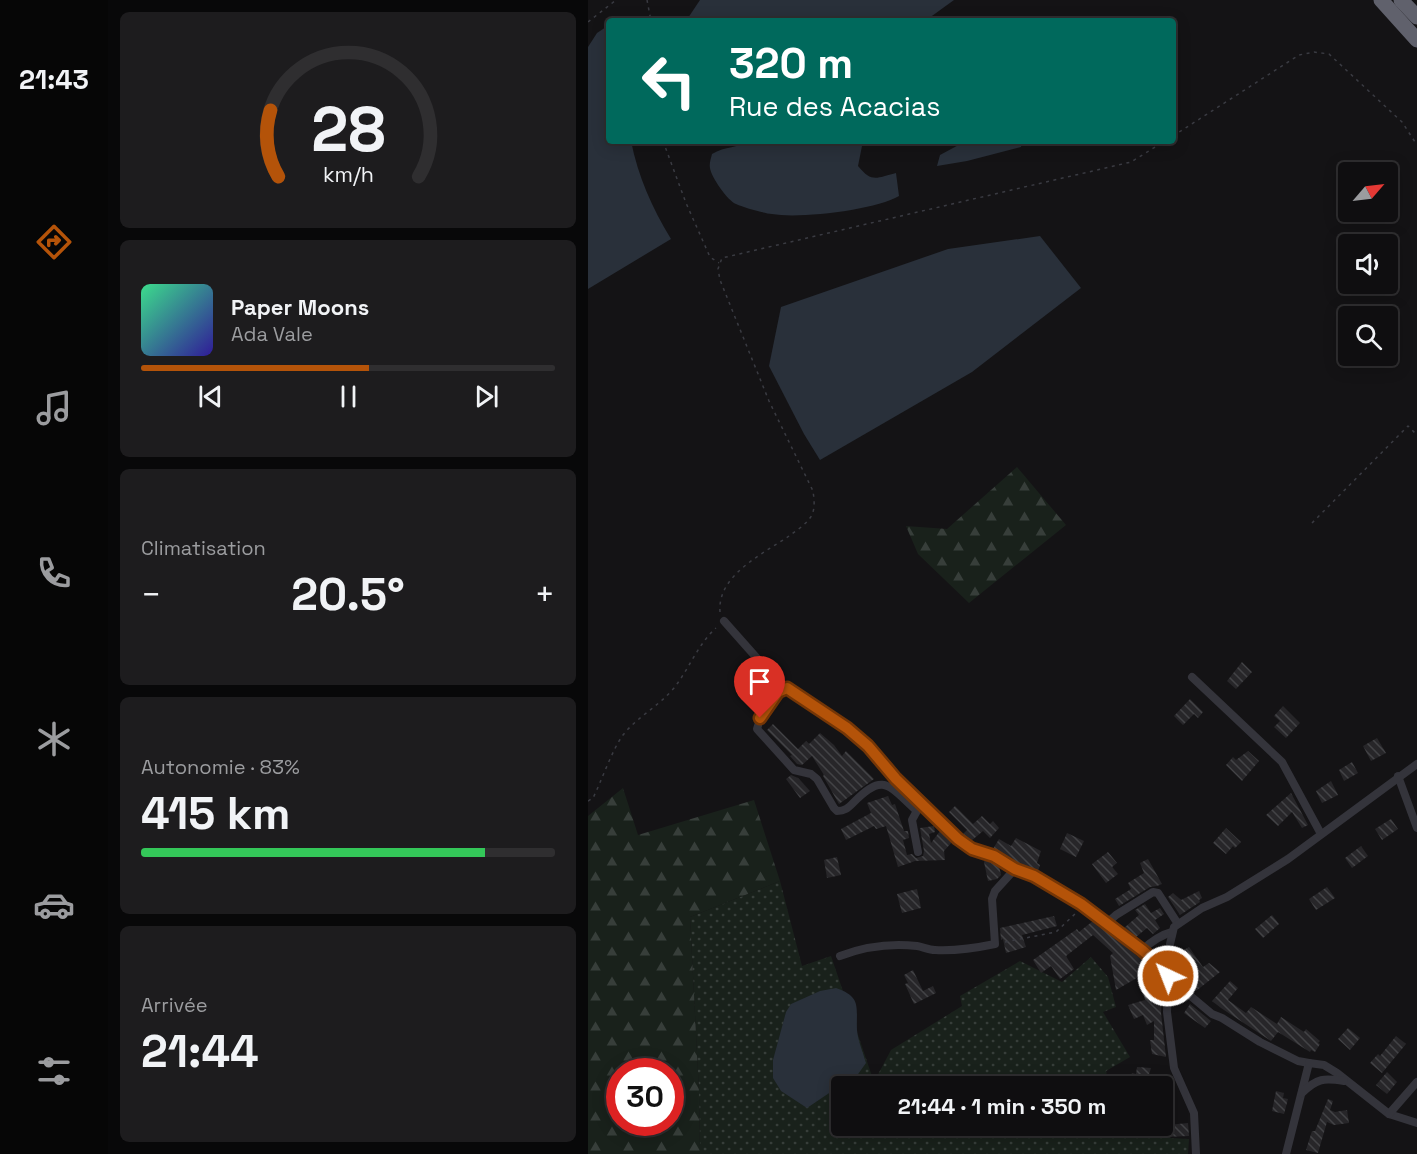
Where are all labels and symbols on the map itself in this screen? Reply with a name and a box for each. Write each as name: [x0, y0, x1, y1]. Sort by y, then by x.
north arrow: [1338, 162, 1398, 222]
pin: [734, 656, 785, 718]
position arrow: [1136, 944, 1200, 1008]
speed limit sign: 30: [606, 1058, 684, 1136]

